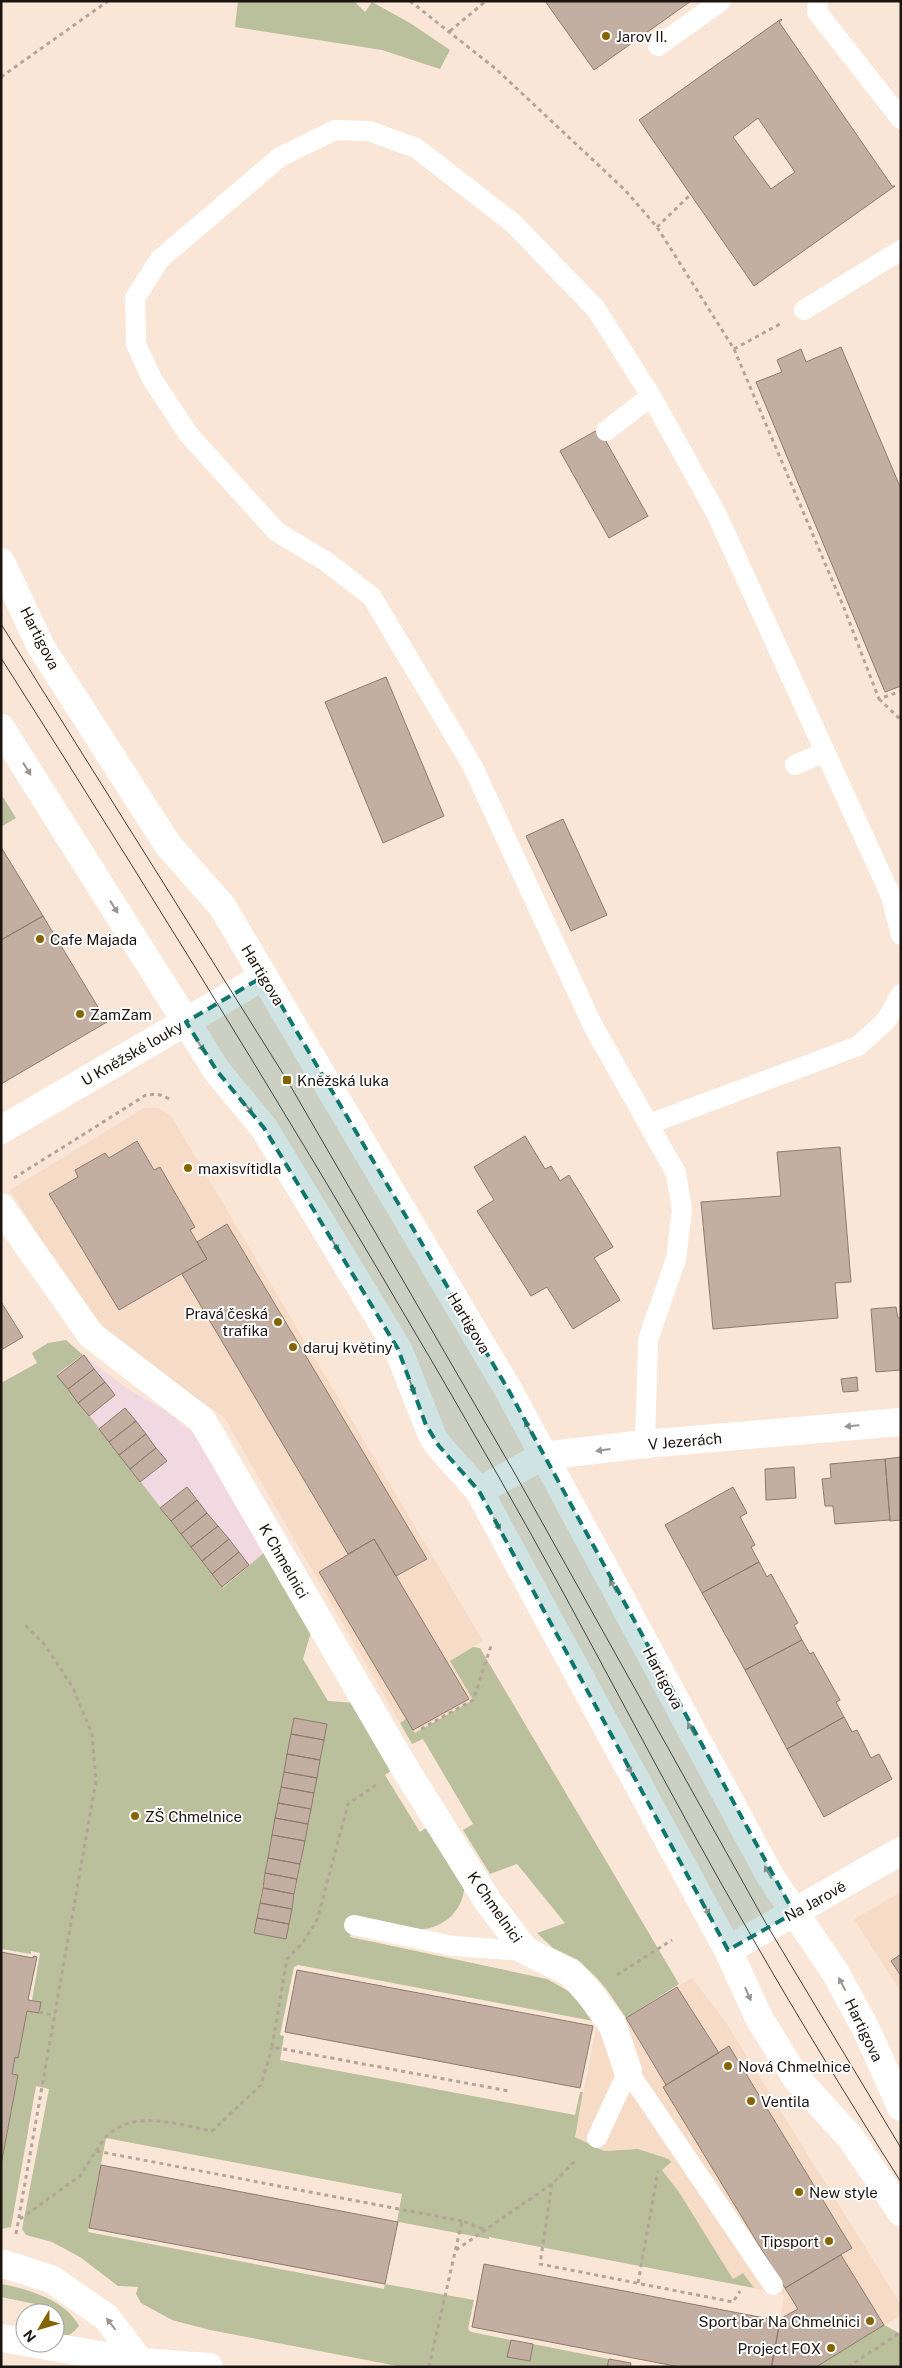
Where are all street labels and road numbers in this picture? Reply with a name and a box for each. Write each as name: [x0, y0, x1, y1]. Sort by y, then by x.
street label: Hartigova: [17, 604, 63, 672]
street label: Hartigova: [238, 941, 288, 1009]
street label: U Kněžské louky: [78, 1017, 186, 1089]
street label: Hartigova: [444, 1289, 494, 1357]
street label: V Jezerách: [647, 1429, 723, 1453]
street label: K Chmelnici: [256, 1521, 312, 1601]
street label: Hartigova: [640, 1644, 686, 1712]
street label: K Chmelnici: [464, 1868, 526, 1946]
street label: Na Jarově: [781, 1877, 849, 1925]
street label: Hartigova: [841, 1996, 887, 2064]

